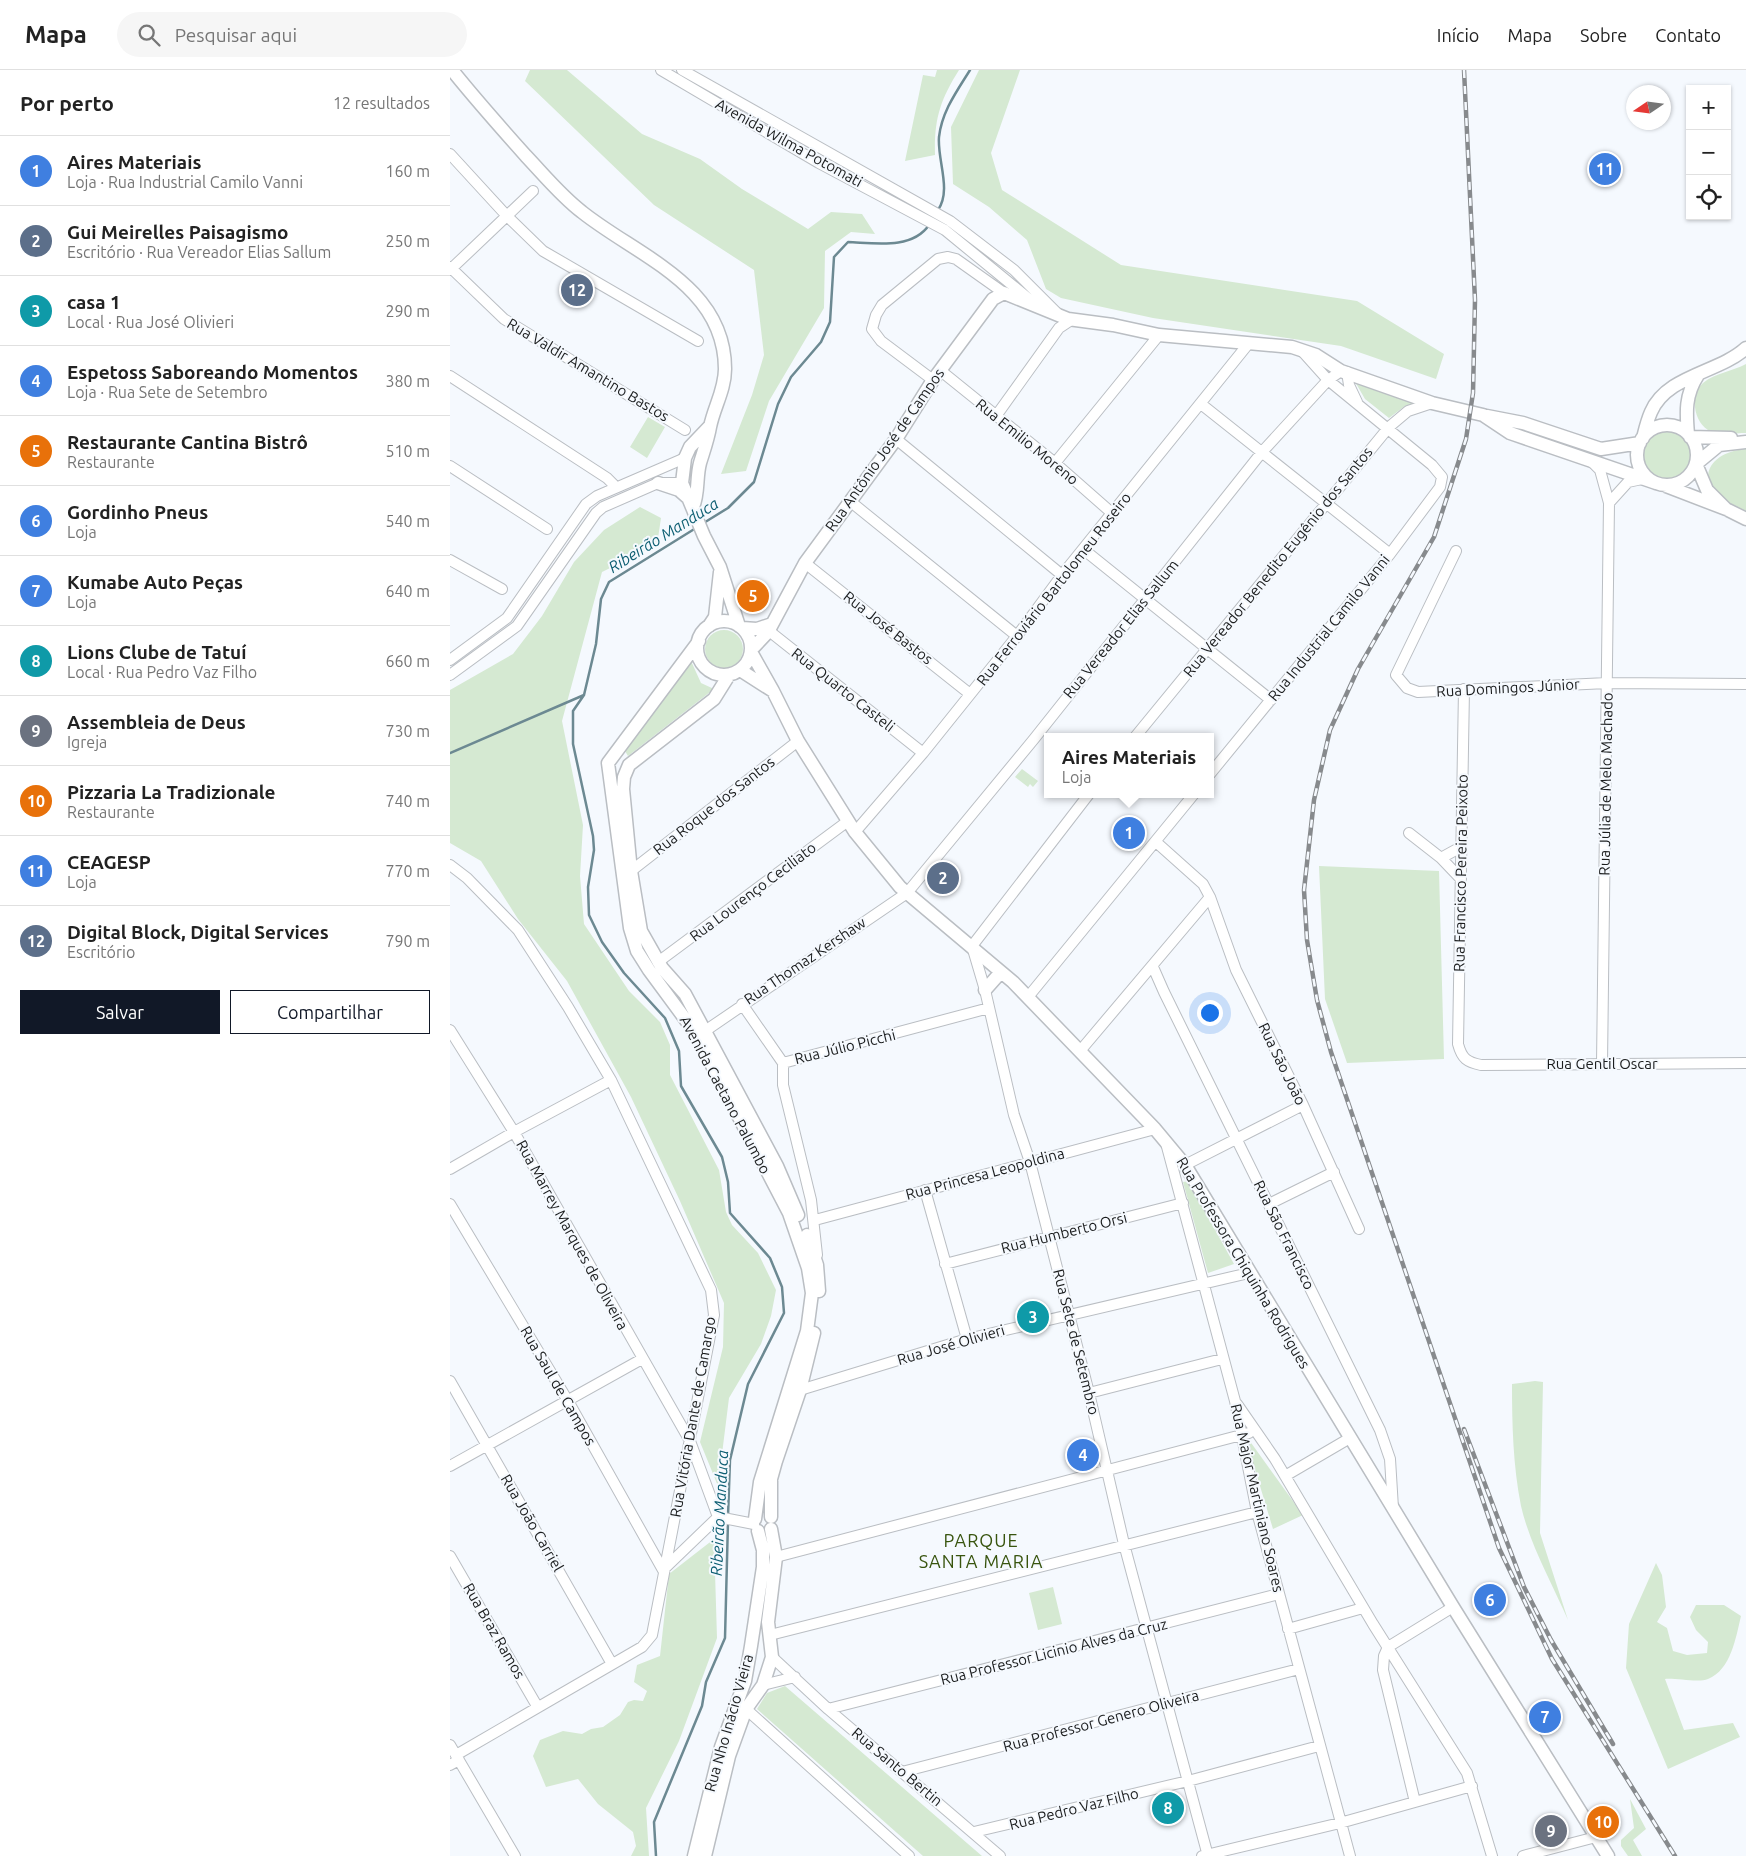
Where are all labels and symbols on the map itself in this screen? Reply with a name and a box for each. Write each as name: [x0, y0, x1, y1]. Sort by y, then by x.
north arrow: [1626, 85, 1671, 130]
street label: Avenida Wilma Potomati: [713, 95, 866, 190]
pin: 11: [1589, 150, 1621, 188]
pin: 12: [561, 271, 593, 309]
street label: Rua Valdir Amantino Bastos: [504, 314, 672, 425]
street label: Rua Antônio José de Campos: [822, 365, 948, 535]
street label: Rua Emilio Moreno: [973, 395, 1082, 488]
street label: Rua Vereador Benedito Eugênio dos Santos: [1180, 443, 1376, 680]
street label: Rua Ferroviário Bartolomeu Roseiro: [973, 489, 1134, 688]
water label: Ribeirão Manduca: [605, 494, 722, 576]
street label: Rua Industrial Camilo Vanni: [1264, 551, 1393, 704]
street label: Rua Vereador Elias Sallum: [1059, 556, 1182, 701]
pin: 5: [737, 577, 769, 615]
street label: Rua José Bastos: [840, 588, 936, 668]
street label: Rua Quarto Casteli: [788, 644, 898, 735]
street label: Rua Domingos Júnior: [1436, 675, 1580, 700]
street label: Rua Júlia de Melo Machado: [1595, 692, 1616, 876]
street label: Rua Roque dos Santos: [650, 753, 778, 858]
street label: Rua Francisco Pereira Peixoto: [1450, 774, 1471, 972]
pin: 1: [1113, 814, 1145, 852]
street label: Rua Lourenço Ceciliato: [686, 839, 819, 945]
pin: 2: [927, 859, 959, 897]
street label: Rua Thomaz Kershaw: [741, 913, 869, 1008]
your location: [1197, 1000, 1223, 1026]
street label: Avenida Caetano Palumbo: [677, 1013, 774, 1177]
street label: Rua São João: [1255, 1020, 1310, 1108]
street label: Rua Júlio Picchi: [793, 1026, 897, 1067]
street label: Rua Gentil Oscar: [1546, 1055, 1658, 1072]
street label: Rua Marrey Marques de Oliveira: [513, 1137, 632, 1333]
street label: Rua Princesa Leopoldina: [904, 1144, 1066, 1203]
street label: Rua Professora Chiquinha Rodrigues: [1173, 1154, 1314, 1372]
street label: Rua São Francisco: [1251, 1177, 1318, 1292]
street label: Rua Humberto Orsi: [999, 1209, 1129, 1256]
street label: Rua Sete de Setembro: [1050, 1267, 1103, 1417]
pin: 3: [1017, 1298, 1049, 1336]
street label: Rua Vitória Dante de Camargo: [666, 1315, 719, 1519]
street label: Rua José Olivieri: [895, 1321, 1007, 1368]
street label: Rua Saul de Campos: [517, 1323, 600, 1448]
street label: Rua Major Martiniano Soares: [1228, 1402, 1287, 1594]
pin: 4: [1067, 1436, 1099, 1474]
water label: Ribeirão Manduca: [707, 1449, 731, 1577]
street label: Rua João Carriel: [498, 1471, 567, 1574]
district label: PARQUE SANTA MARIA: [919, 1530, 1043, 1571]
street label: Rua Braz Ramos: [460, 1580, 529, 1682]
pin: 6: [1474, 1581, 1506, 1619]
street label: Rua Professor Licinio Alves da Cruz: [939, 1615, 1169, 1688]
street label: Rua Nho Inácio Vieira: [701, 1652, 756, 1794]
street label: Rua Professor Genero Oliveira: [1001, 1686, 1201, 1755]
pin: 7: [1529, 1698, 1561, 1736]
street label: Rua Santo Bertin: [849, 1724, 946, 1809]
street label: Rua Pedro Vaz Filho: [1007, 1784, 1140, 1833]
pin: 8: [1152, 1789, 1184, 1827]
pin: 10: [1587, 1803, 1619, 1841]
pin: 9: [1535, 1812, 1567, 1850]

